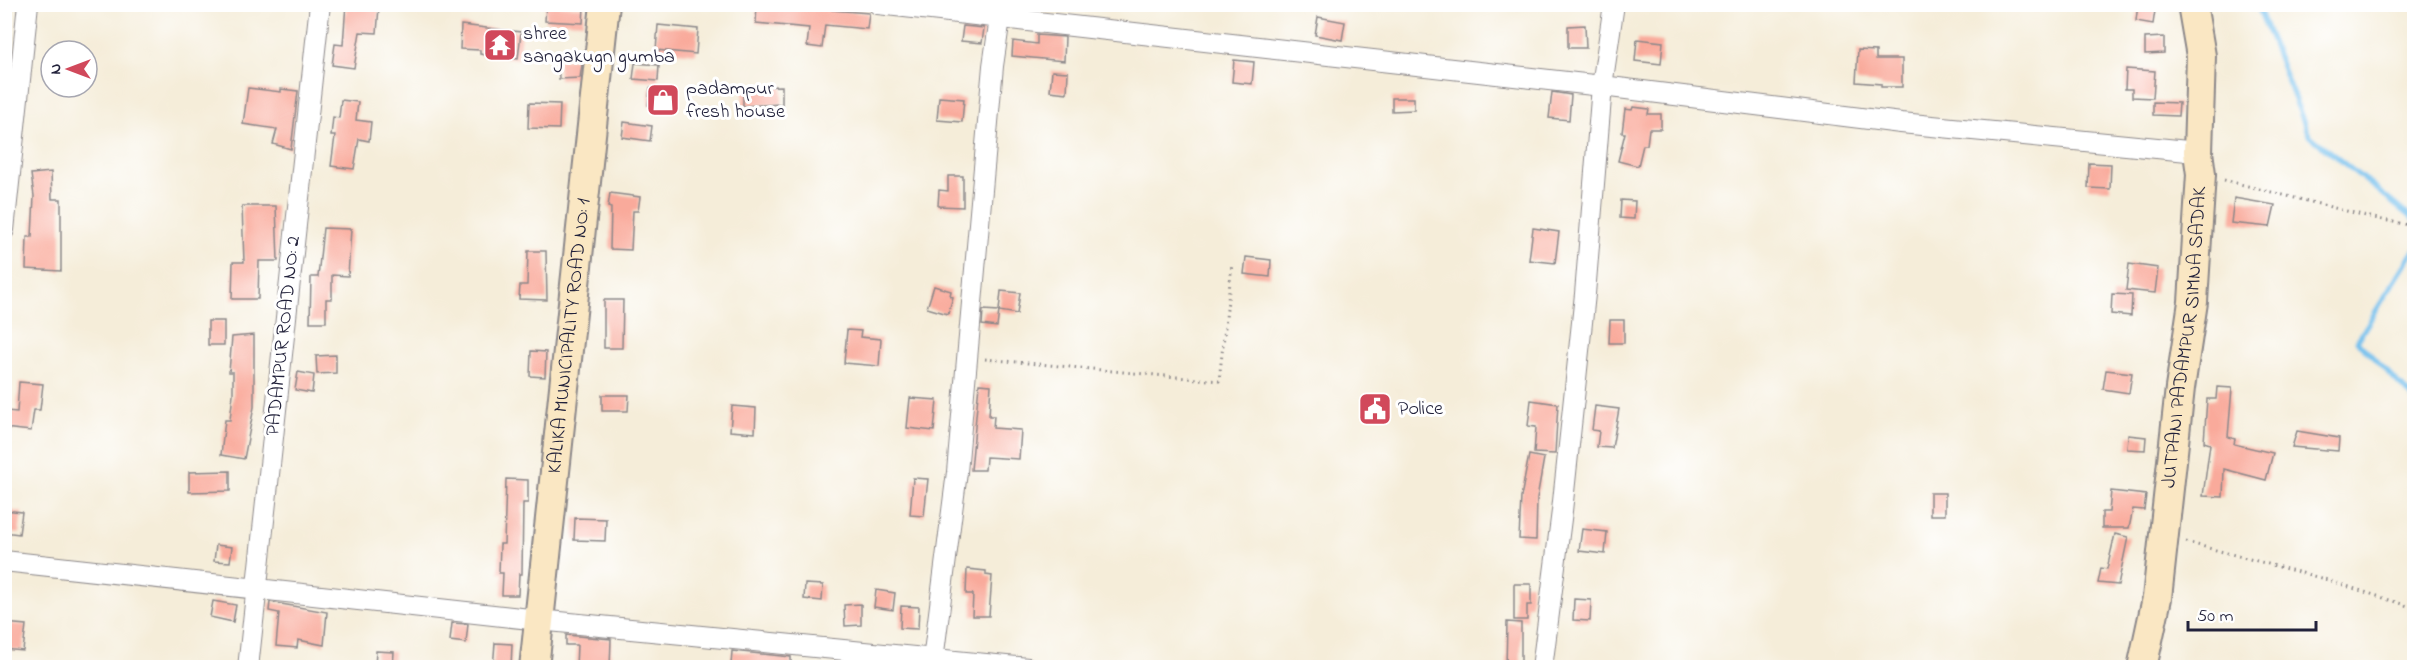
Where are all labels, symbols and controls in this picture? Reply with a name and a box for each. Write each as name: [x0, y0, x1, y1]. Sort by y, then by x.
place label: shree sangakugn gumba: [523, 20, 675, 73]
temple icon: shree sangakugn gumba: [482, 27, 518, 63]
north arrow: [39, 39, 99, 99]
text: N: [44, 63, 68, 74]
place label: padampur fresh house: [686, 75, 785, 127]
shop icon: padampur fresh house: [645, 82, 681, 118]
street label: JUTPANI PADAMPUR SIMNA SADAK: [2155, 185, 2215, 489]
street label: KALIKA MUNICIPALITY ROAD NO: 1: [540, 197, 599, 475]
street label: PADAMPUR ROAD NO: 2: [259, 235, 309, 437]
public building icon: Police: [1357, 391, 1393, 427]
place label: Police: [1398, 395, 1443, 424]
scale bar: [2188, 594, 2316, 632]
text: 50 m: [2197, 604, 2234, 630]

